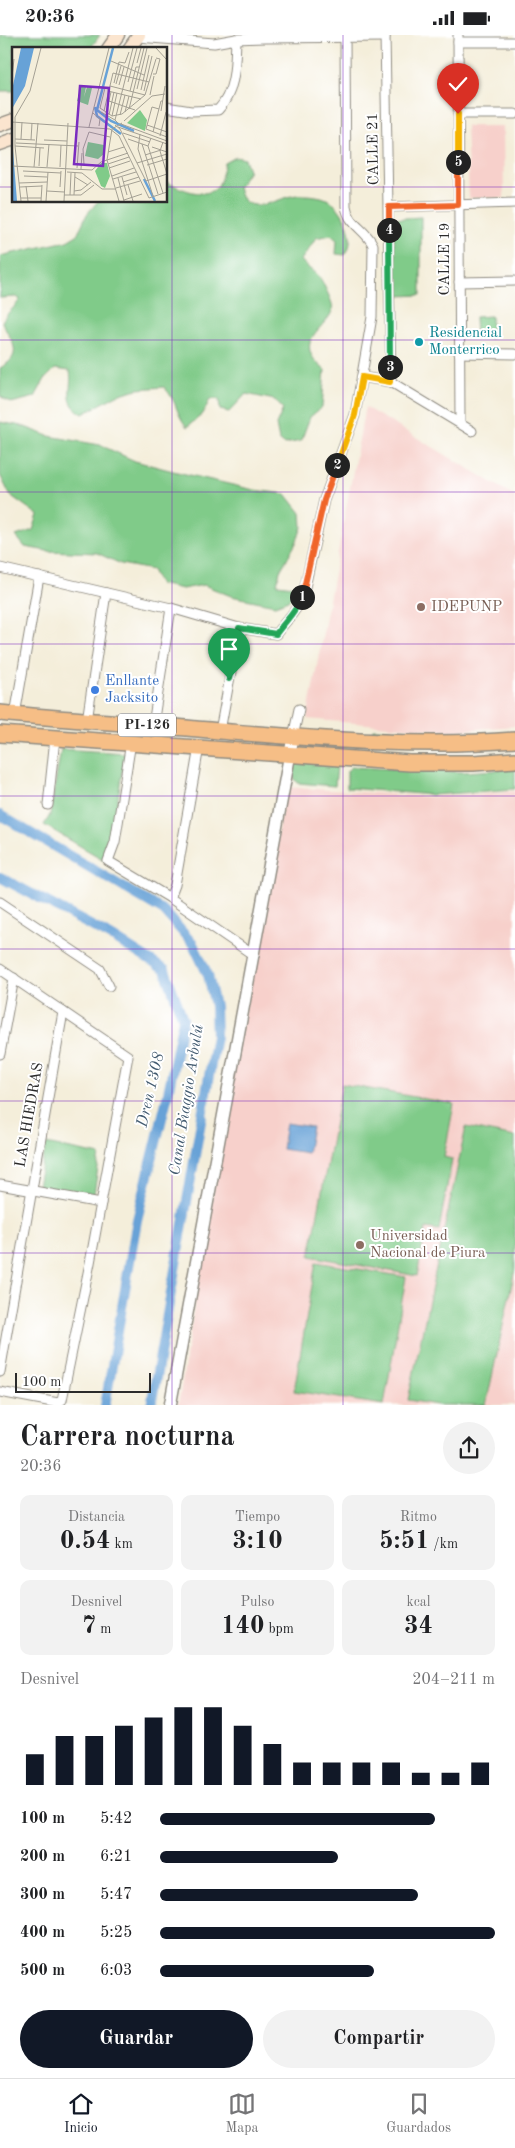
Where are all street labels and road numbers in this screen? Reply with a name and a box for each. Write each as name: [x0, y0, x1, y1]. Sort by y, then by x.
street label: CALLE 21: [366, 112, 382, 186]
street label: CALLE 19: [438, 223, 453, 295]
road number: PI-126: [118, 713, 176, 737]
street label: LAS HIEDRAS: [13, 1061, 47, 1169]

